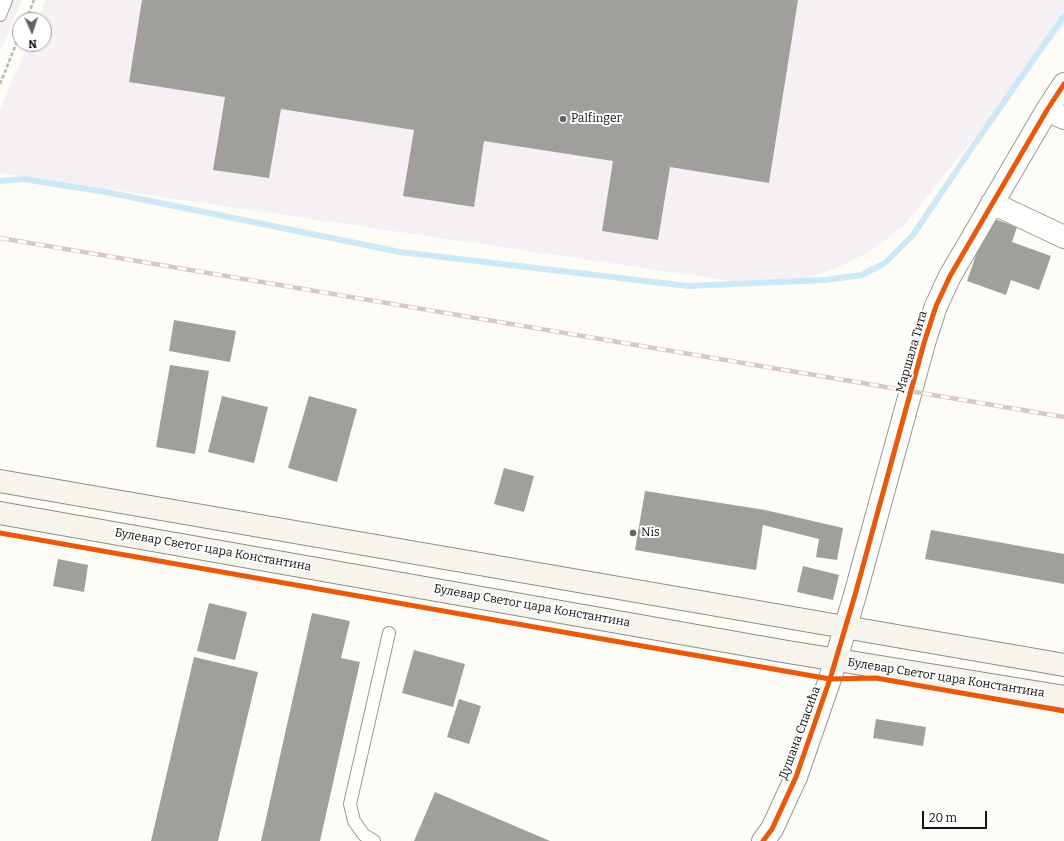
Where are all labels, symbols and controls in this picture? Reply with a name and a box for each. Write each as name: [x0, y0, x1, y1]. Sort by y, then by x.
north arrow: [12, 12, 52, 52]
text: N: [28, 37, 37, 50]
place label: Palfinger: [571, 112, 622, 126]
marker: Palfinger: [558, 114, 568, 124]
street label: Маршала Тита: [893, 309, 931, 395]
street label: Булевар Светог цара Константина: [114, 526, 312, 574]
place label: Nis: [641, 526, 660, 540]
marker: Nis: [628, 528, 638, 538]
street label: Булевар Светог цара Константина: [433, 582, 631, 630]
street label: Булевар Светог цара Константина: [846, 655, 1046, 701]
street label: Душана Спасића: [776, 684, 824, 782]
scale bar: [924, 803, 989, 829]
text: 20 m: [929, 811, 957, 825]

